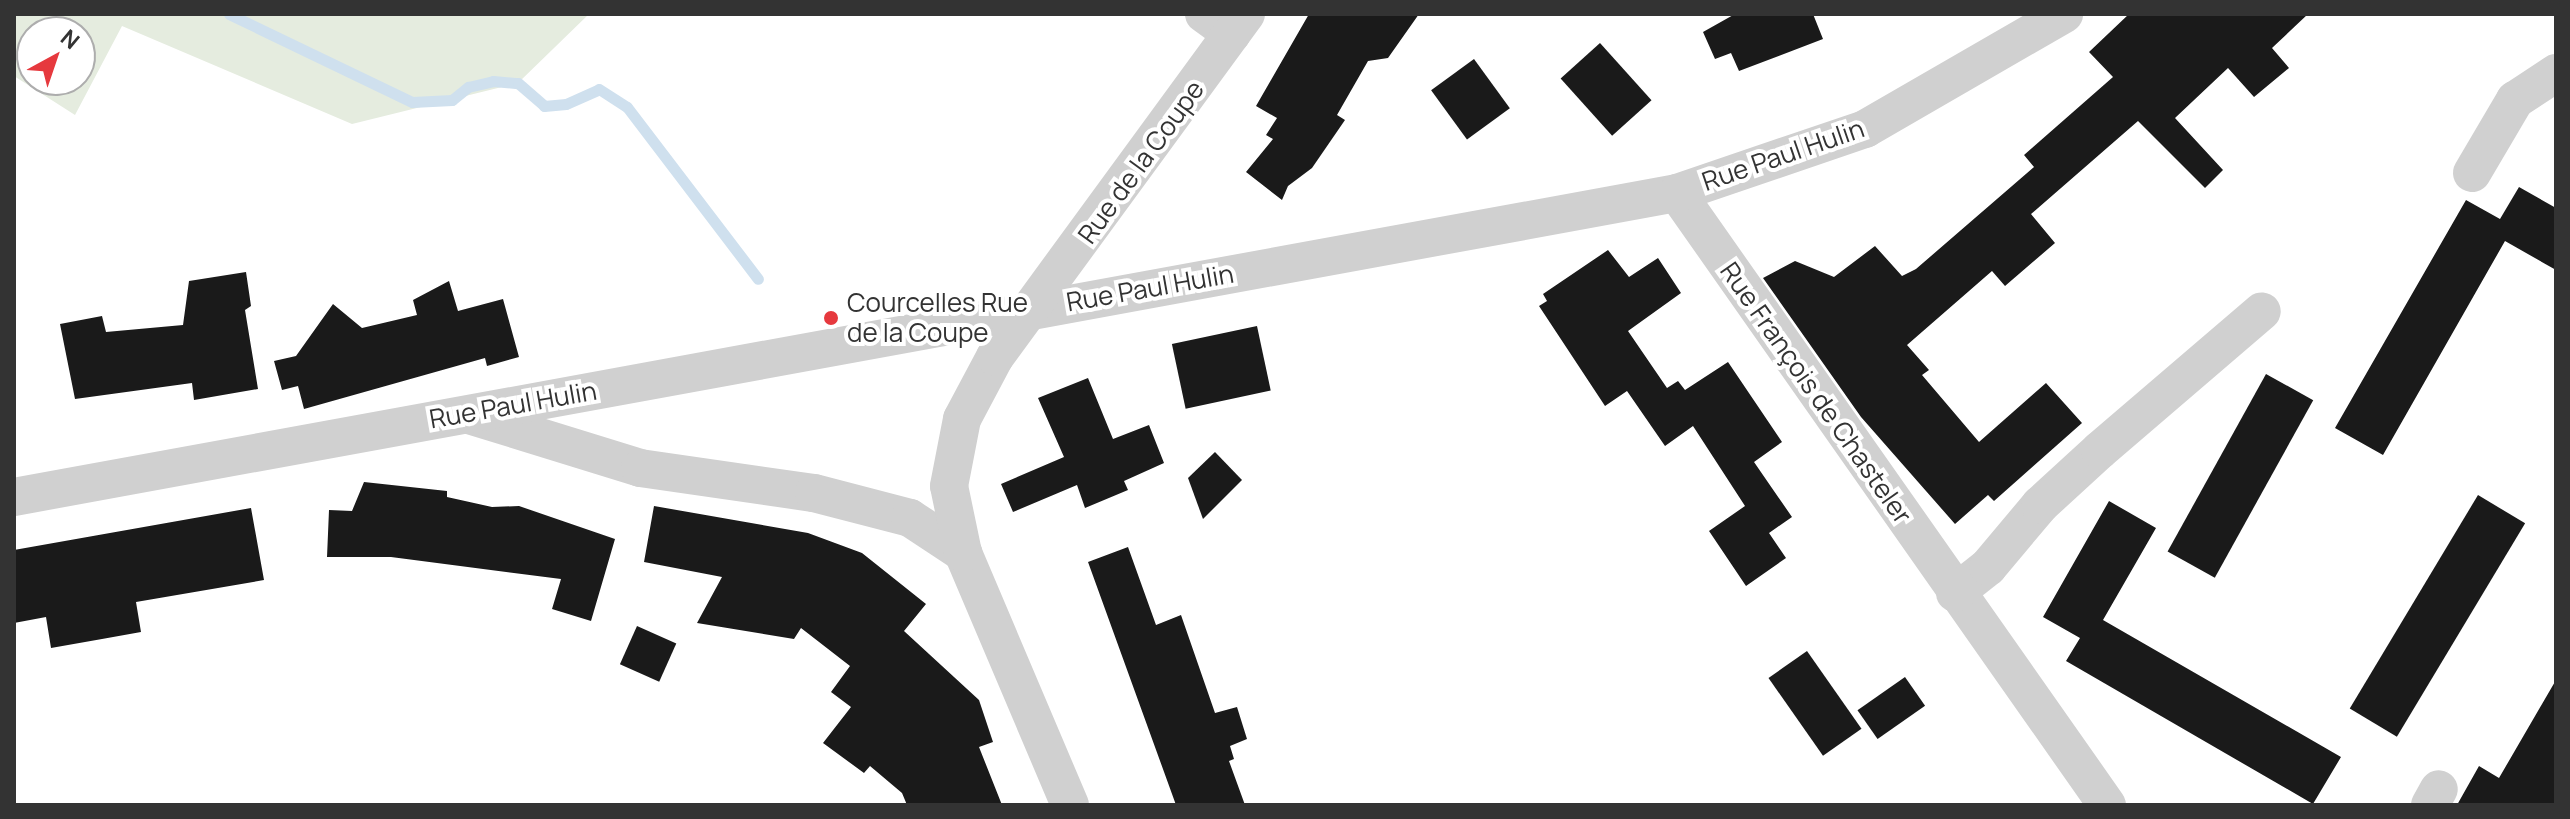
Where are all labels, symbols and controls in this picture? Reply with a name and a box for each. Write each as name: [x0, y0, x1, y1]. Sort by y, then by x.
north arrow: [16, 16, 96, 96]
text: N: [54, 23, 86, 56]
street label: Rue de la Coupe: [1071, 74, 1211, 250]
street label: Rue Paul Hulin: [1698, 113, 1868, 197]
street label: Rue François de Chasteler: [1714, 256, 1918, 530]
street label: Rue Paul Hulin: [1064, 258, 1236, 318]
place label: Courcelles Rue de la Coupe: [847, 287, 1028, 348]
marker: Courcelles Rue de la Coupe: [822, 309, 840, 327]
street label: Rue Paul Hulin: [427, 375, 599, 435]

